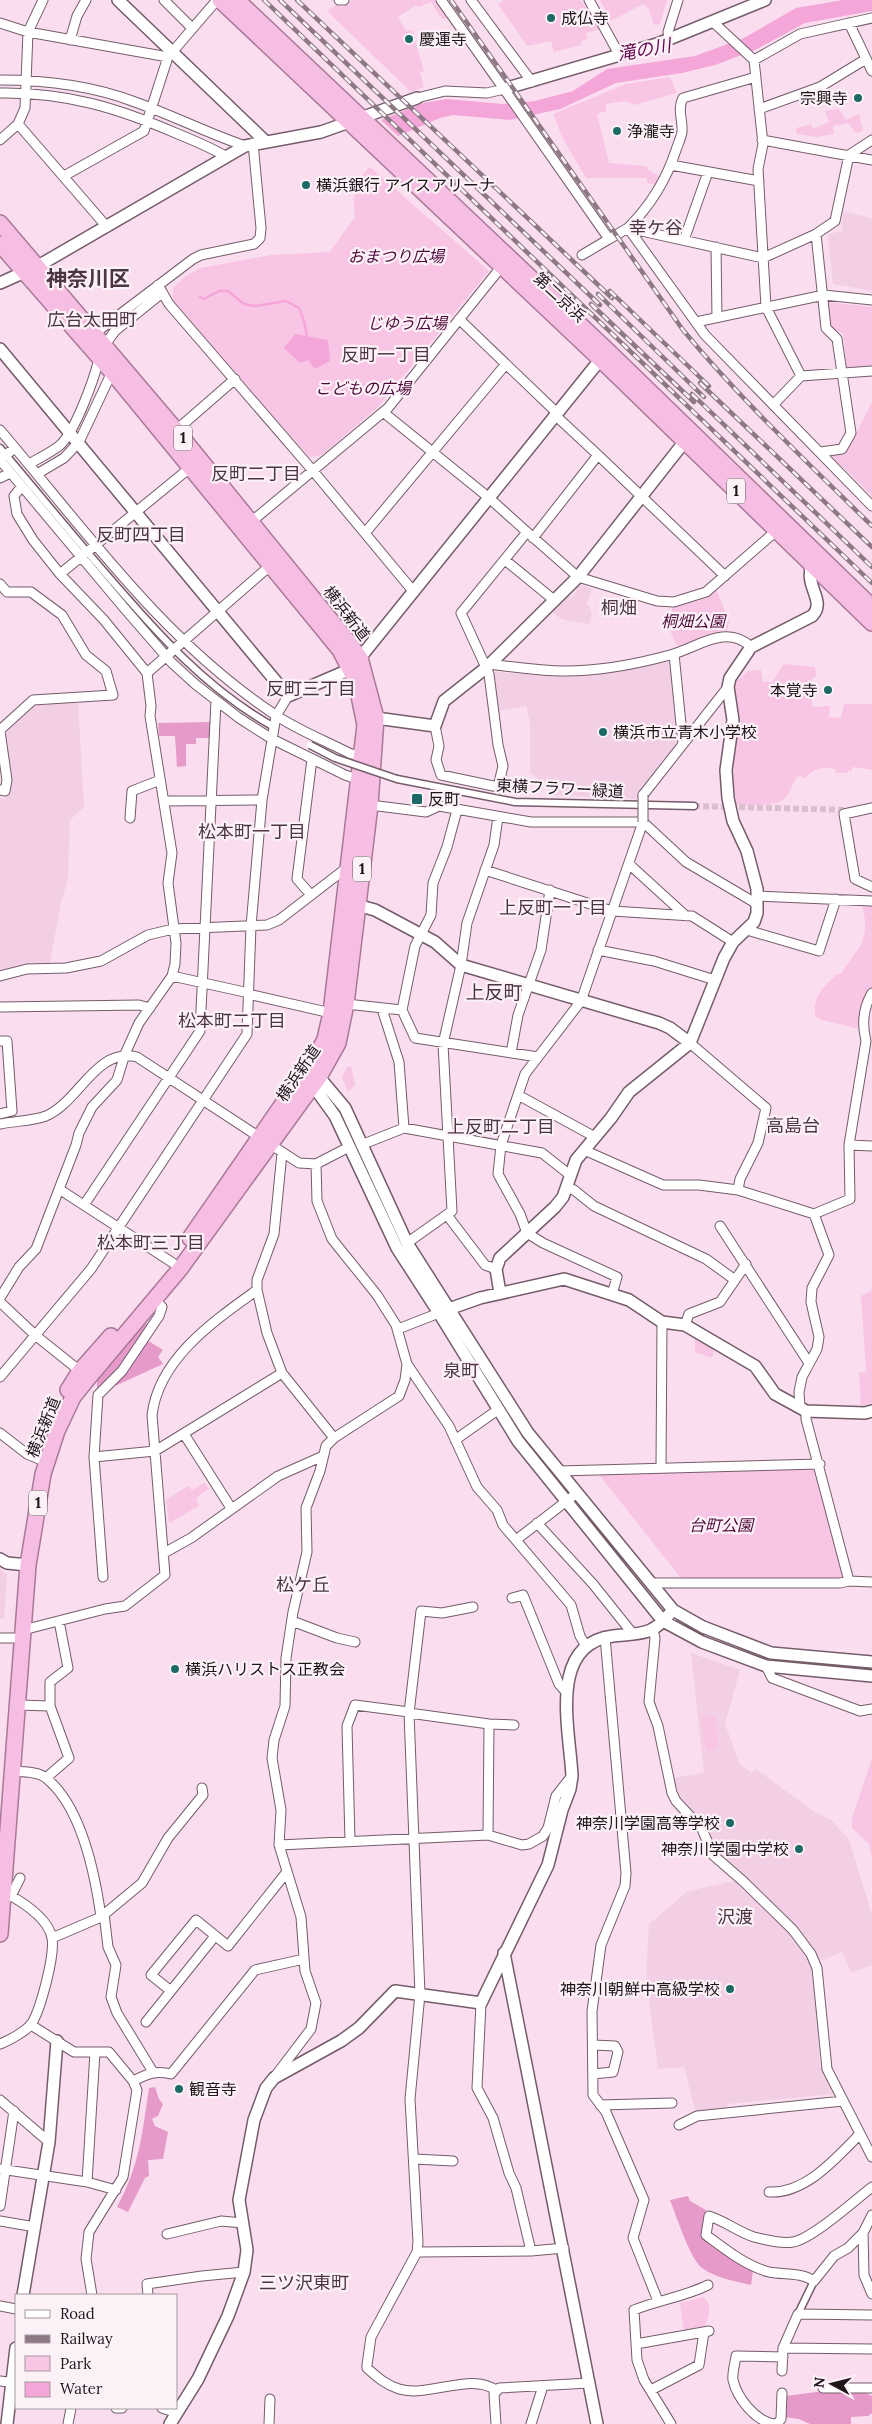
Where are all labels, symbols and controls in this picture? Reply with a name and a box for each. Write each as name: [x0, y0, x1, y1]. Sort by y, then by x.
place label: 成仏寺: [561, 8, 609, 28]
marker: 成仏寺: [545, 12, 557, 24]
place label: 慶運寺: [419, 29, 467, 49]
marker: 慶運寺: [403, 33, 415, 45]
water label: 滝の川: [615, 33, 674, 66]
place label: 宗興寺: [800, 88, 848, 108]
marker: 宗興寺: [852, 92, 864, 104]
place label: 浄瀧寺: [627, 121, 675, 141]
marker: 浄瀧寺: [611, 125, 623, 137]
place label: 横浜銀行 アイスアリーナ: [316, 175, 495, 195]
marker: 横浜銀行 アイスアリーナ: [300, 179, 312, 191]
district label: 幸ケ谷: [629, 216, 683, 239]
park label: おまつり広場: [348, 246, 446, 266]
district label: 神奈川区: [46, 265, 130, 292]
street label: 第二京浜: [530, 268, 590, 326]
district label: 広台太田町: [47, 308, 137, 331]
park label: じゆう広場: [367, 313, 449, 333]
district label: 反町一丁目: [341, 343, 431, 366]
park label: こどもの広場: [315, 378, 413, 398]
road number: 1: [174, 426, 192, 450]
district label: 反町二丁目: [211, 462, 301, 485]
road number: 1: [727, 478, 745, 504]
district label: 反町四丁目: [96, 523, 186, 546]
street label: 横浜新道: [319, 582, 375, 644]
district label: 桐畑: [601, 596, 637, 619]
park label: 桐畑公園: [661, 611, 727, 631]
district label: 反町三丁目: [266, 677, 356, 700]
place label: 本覚寺: [770, 680, 818, 700]
marker: 本覚寺: [822, 684, 834, 696]
place label: 横浜市立青木小学校: [613, 722, 757, 742]
marker: 横浜市立青木小学校: [597, 726, 609, 738]
street label: 東横フラワー緑道: [496, 775, 624, 801]
place label: 反町: [428, 789, 460, 809]
marker: 反町: [410, 792, 424, 806]
district label: 松本町一丁目: [198, 820, 306, 843]
road number: 1: [353, 856, 371, 882]
district label: 上反町一丁目: [499, 896, 607, 919]
district label: 上反町: [465, 980, 523, 1004]
district label: 松本町二丁目: [178, 1009, 286, 1032]
street label: 横浜新道: [272, 1041, 324, 1105]
district label: 高島台: [766, 1114, 820, 1137]
district label: 上反町二丁目: [447, 1115, 555, 1138]
district label: 松本町三丁目: [97, 1231, 205, 1254]
district label: 泉町: [443, 1359, 479, 1382]
street label: 横浜新道: [22, 1394, 64, 1460]
road number: 1: [29, 1490, 47, 1516]
park label: 台町公園: [689, 1515, 755, 1535]
district label: 松ケ丘: [276, 1573, 330, 1596]
place label: 横浜ハリストス正教会: [185, 1659, 345, 1679]
marker: 横浜ハリストス正教会: [169, 1663, 181, 1675]
place label: 神奈川学園高等学校: [576, 1813, 720, 1833]
marker: 神奈川学園高等学校: [724, 1817, 736, 1829]
place label: 神奈川学園中学校: [661, 1839, 789, 1859]
marker: 神奈川学園中学校: [793, 1843, 805, 1855]
district label: 沢渡: [717, 1905, 753, 1928]
place label: 神奈川朝鮮中高級学校: [560, 1979, 720, 1999]
marker: 神奈川朝鮮中高級学校: [724, 1983, 736, 1995]
place label: 観音寺: [189, 2079, 237, 2099]
marker: 観音寺: [173, 2083, 185, 2095]
district label: 三ツ沢東町: [259, 2271, 349, 2294]
legend: [15, 2294, 178, 2409]
text: Road: [60, 2304, 95, 2323]
text: Railway: [60, 2329, 113, 2348]
text: Park: [60, 2354, 91, 2373]
north arrow: [807, 2359, 857, 2409]
text: N: [810, 2376, 829, 2389]
text: Water: [60, 2379, 103, 2398]

